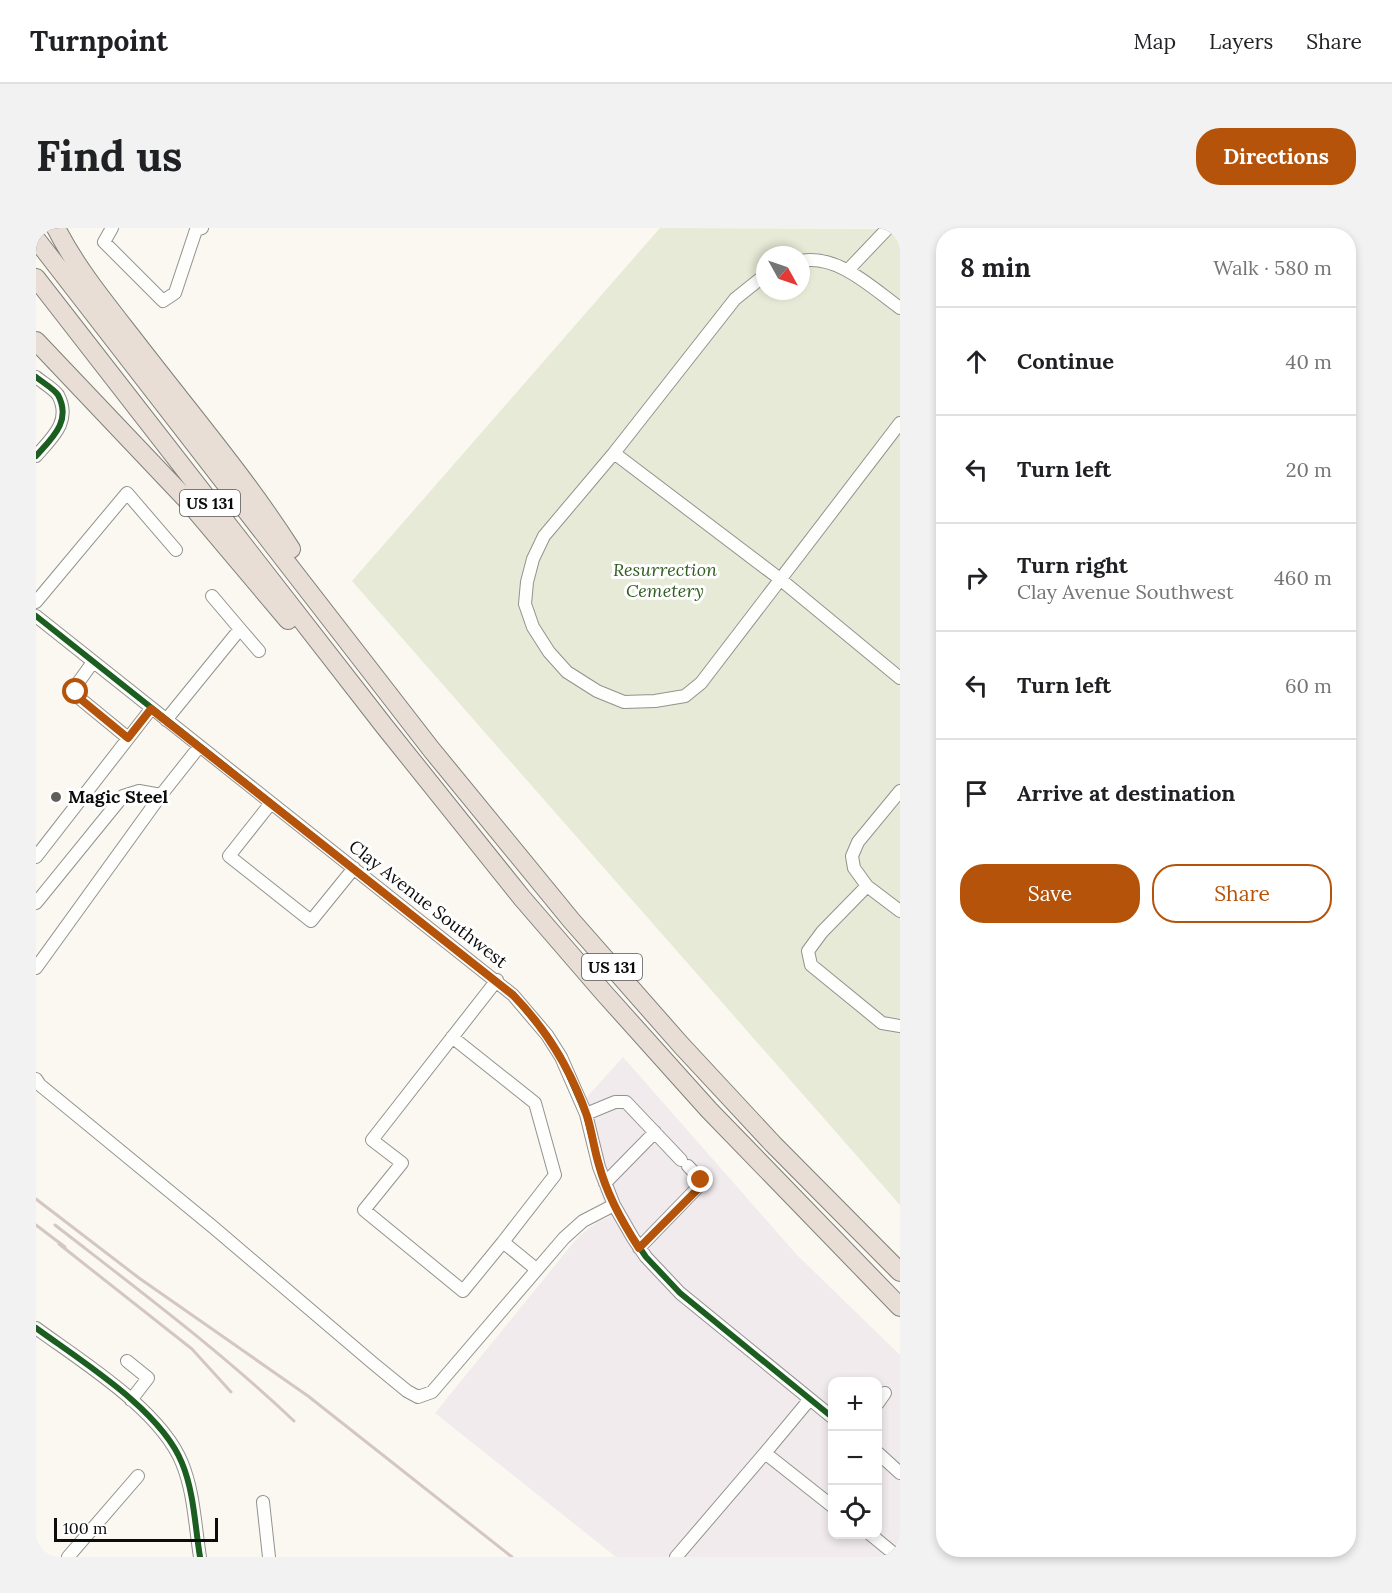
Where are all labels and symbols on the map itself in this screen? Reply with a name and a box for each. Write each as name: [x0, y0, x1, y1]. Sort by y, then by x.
north arrow: [756, 246, 810, 300]
road number: US 131: [180, 490, 240, 516]
park label: Resurrection Cemetery: [613, 558, 717, 602]
route start: [62, 678, 88, 704]
place label: Magic Steel: [68, 785, 169, 808]
marker: Magic Steel: [49, 790, 63, 804]
street label: Clay Avenue Southwest: [344, 835, 512, 973]
road number: US 131: [582, 954, 642, 980]
route end: [687, 1166, 713, 1192]
scale bar: [54, 1515, 218, 1542]

